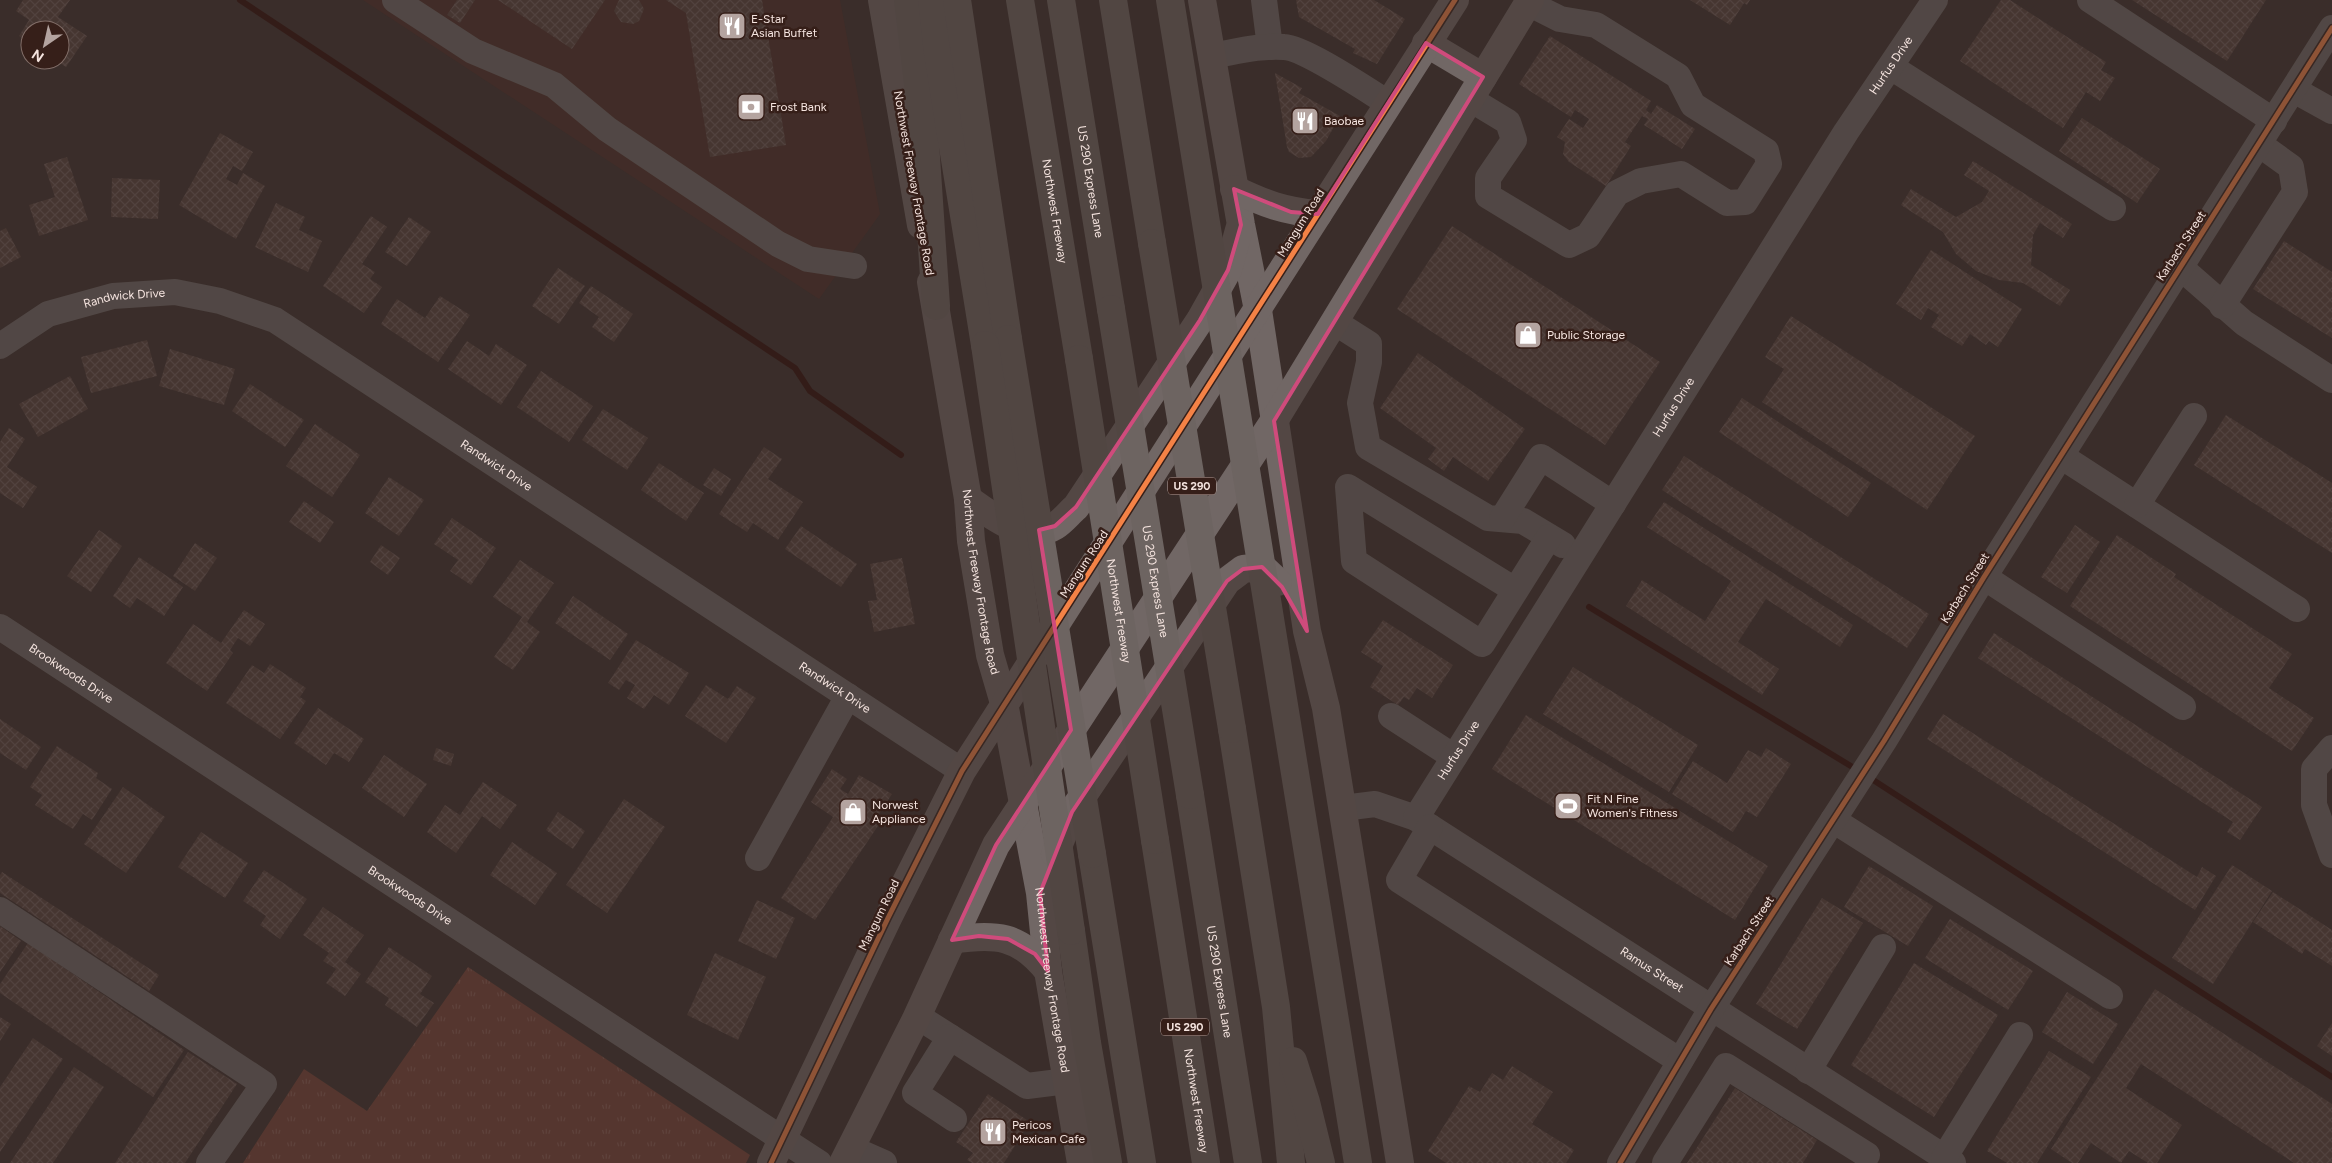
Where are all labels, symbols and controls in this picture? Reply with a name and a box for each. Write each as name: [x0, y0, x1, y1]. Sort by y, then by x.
restaurant icon: E-Star Asian Buffet: [717, 11, 747, 41]
place label: E-Star Asian Buffet: [751, 12, 818, 40]
north arrow: [20, 20, 70, 70]
street label: Hurfus Drive: [1866, 33, 1916, 97]
text: N: [29, 45, 47, 65]
street label: Northwest Freeway Frontage Road: [891, 90, 937, 276]
bank icon: Frost Bank: [736, 92, 766, 122]
place label: Frost Bank: [770, 100, 827, 114]
restaurant icon: Baobae: [1290, 106, 1320, 136]
place label: Baobae: [1324, 114, 1365, 128]
street label: US 290 Express Lane: [1074, 125, 1106, 239]
street label: Northwest Freeway: [1039, 158, 1070, 265]
street label: Mangum Road: [1275, 186, 1327, 260]
street label: Karbach Street: [2153, 208, 2209, 283]
street label: Randwick Drive: [82, 286, 166, 311]
shop icon: Public Storage: [1513, 320, 1543, 350]
place label: Public Storage: [1547, 328, 1626, 342]
street label: Hurfus Drive: [1650, 374, 1698, 439]
street label: Randwick Drive: [458, 437, 535, 494]
road number: US 290: [1168, 478, 1216, 494]
street label: Northwest Freeway Frontage Road: [959, 488, 1002, 676]
street label: US 290 Express Lane: [1139, 524, 1171, 639]
street label: Mangum Road: [1057, 528, 1111, 600]
street label: Karbach Street: [1938, 550, 1992, 626]
street label: Northwest Freeway: [1104, 558, 1134, 665]
street label: Brookwoods Drive: [26, 641, 116, 706]
street label: Randwick Drive: [796, 659, 874, 716]
street label: Hurfus Drive: [1435, 718, 1483, 782]
sports icon: Fit N Fine Women's Fitness: [1553, 791, 1583, 821]
place label: Fit N Fine Women's Fitness: [1587, 792, 1678, 820]
shop icon: Norwest Appliance: [838, 797, 868, 827]
place label: Norwest Appliance: [872, 798, 926, 826]
street label: Brookwoods Drive: [365, 863, 455, 928]
street label: Mangum Road: [856, 877, 902, 953]
street label: Northwest Freeway Frontage Road: [1032, 886, 1072, 1074]
street label: Karbach Street: [1721, 893, 1777, 968]
street label: US 290 Express Lane: [1204, 925, 1235, 1039]
street label: Ramus Street: [1618, 944, 1687, 995]
road number: US 290: [1161, 1019, 1209, 1036]
street label: Northwest Freeway: [1181, 1048, 1211, 1155]
restaurant icon: Pericos Mexican Cafe: [978, 1117, 1008, 1147]
place label: Pericos Mexican Cafe: [1012, 1118, 1086, 1146]

